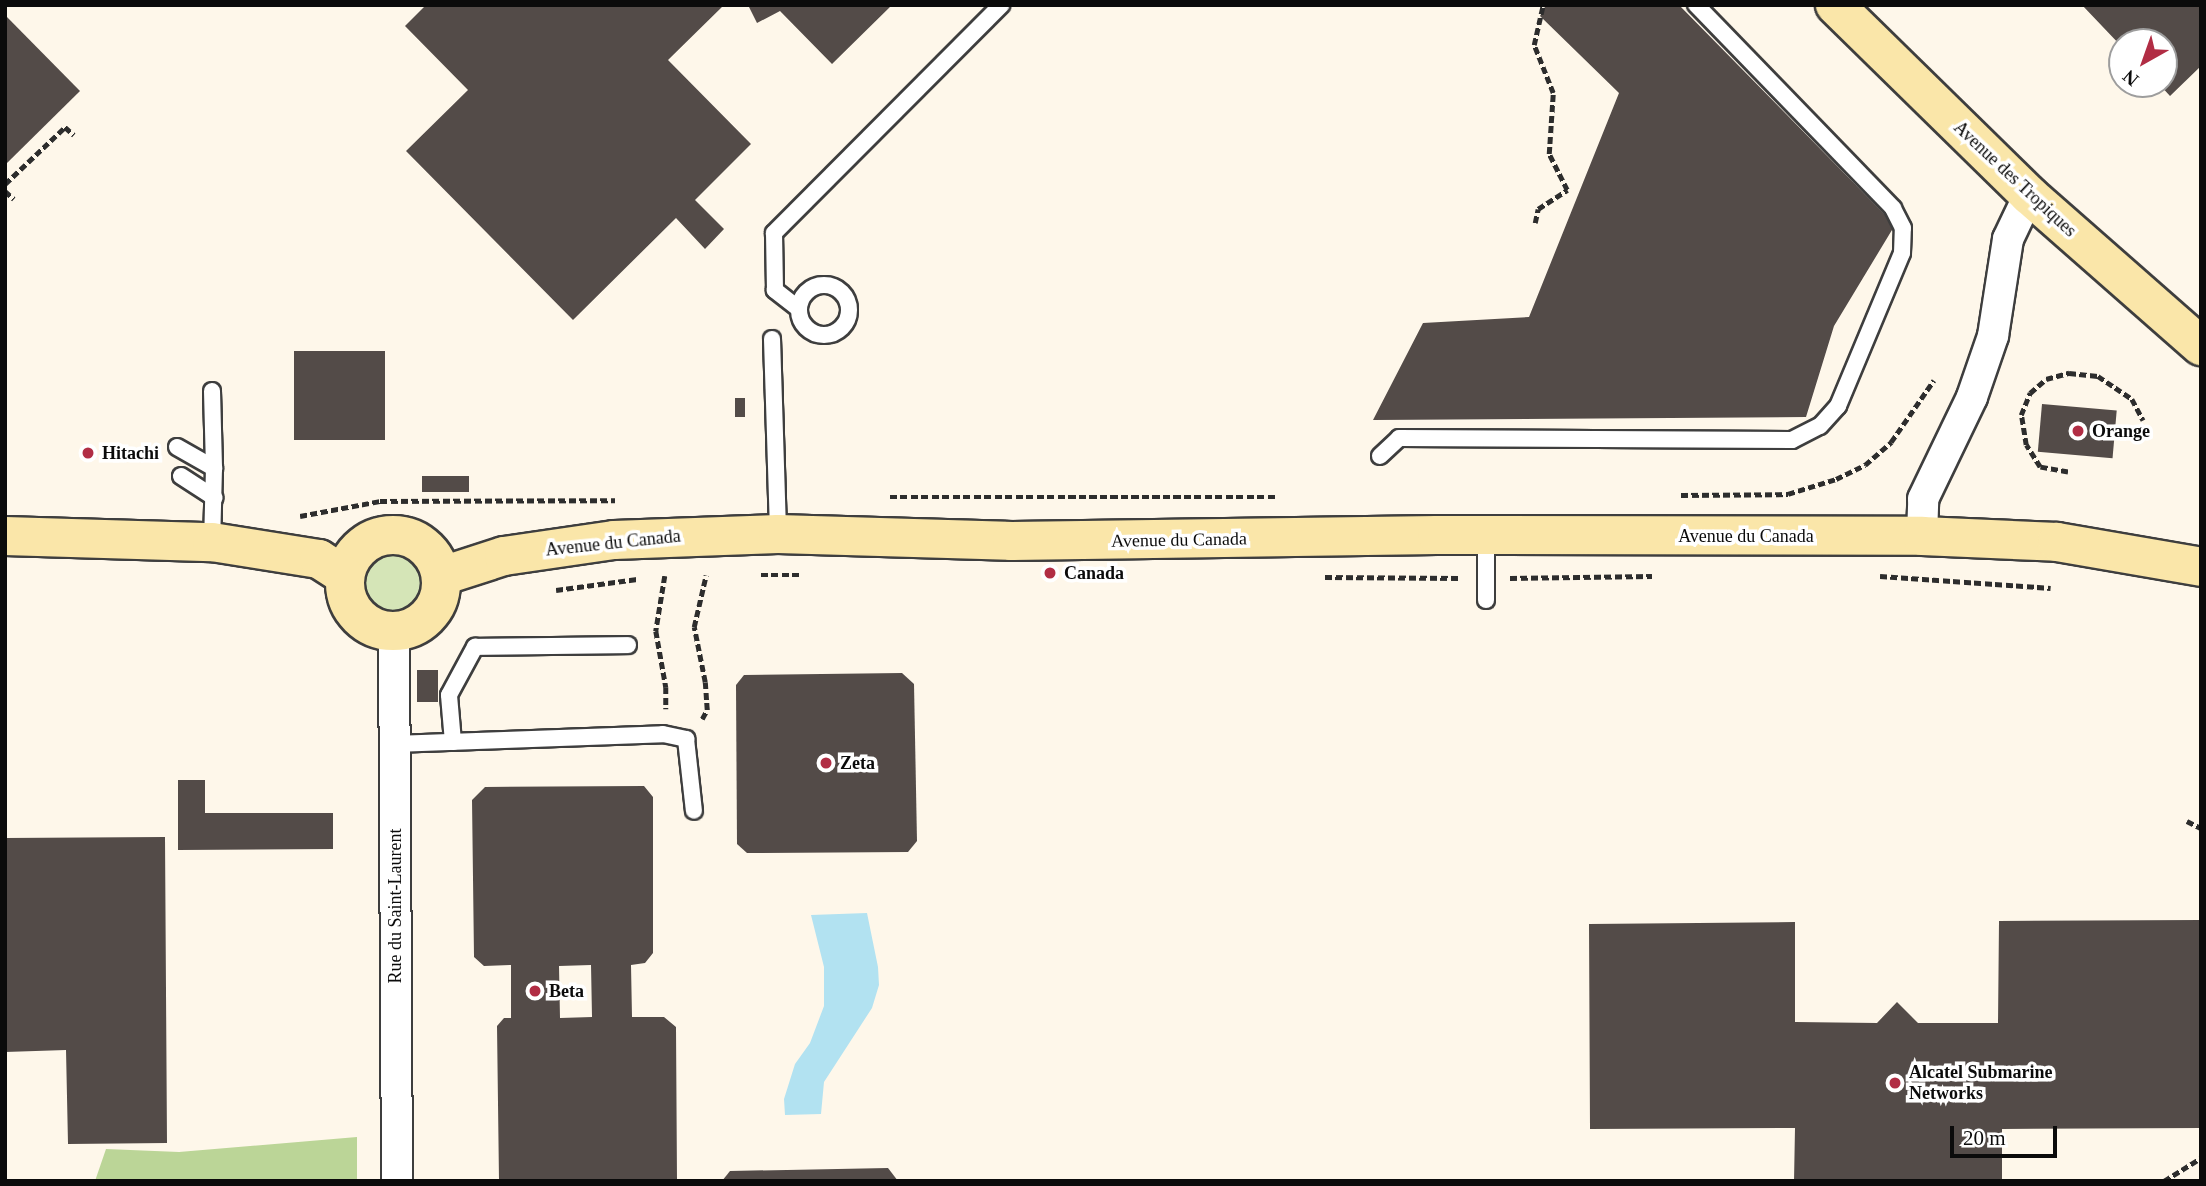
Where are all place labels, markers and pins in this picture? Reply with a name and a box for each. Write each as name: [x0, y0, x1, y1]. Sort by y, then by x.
place label: Orange: [2092, 420, 2150, 442]
marker: Orange: [2070, 423, 2086, 439]
place label: Hitachi: [102, 442, 159, 464]
marker: Hitachi: [80, 445, 96, 461]
place label: Canada: [1064, 562, 1124, 584]
marker: Canada: [1042, 565, 1058, 581]
place label: Zeta: [840, 752, 875, 774]
marker: Zeta: [818, 755, 834, 771]
place label: Beta: [549, 980, 584, 1002]
marker: Beta: [527, 983, 543, 999]
place label: Alcatel Submarine Networks: [1909, 1062, 2052, 1104]
marker: Alcatel Submarine Networks: [1887, 1075, 1903, 1091]

